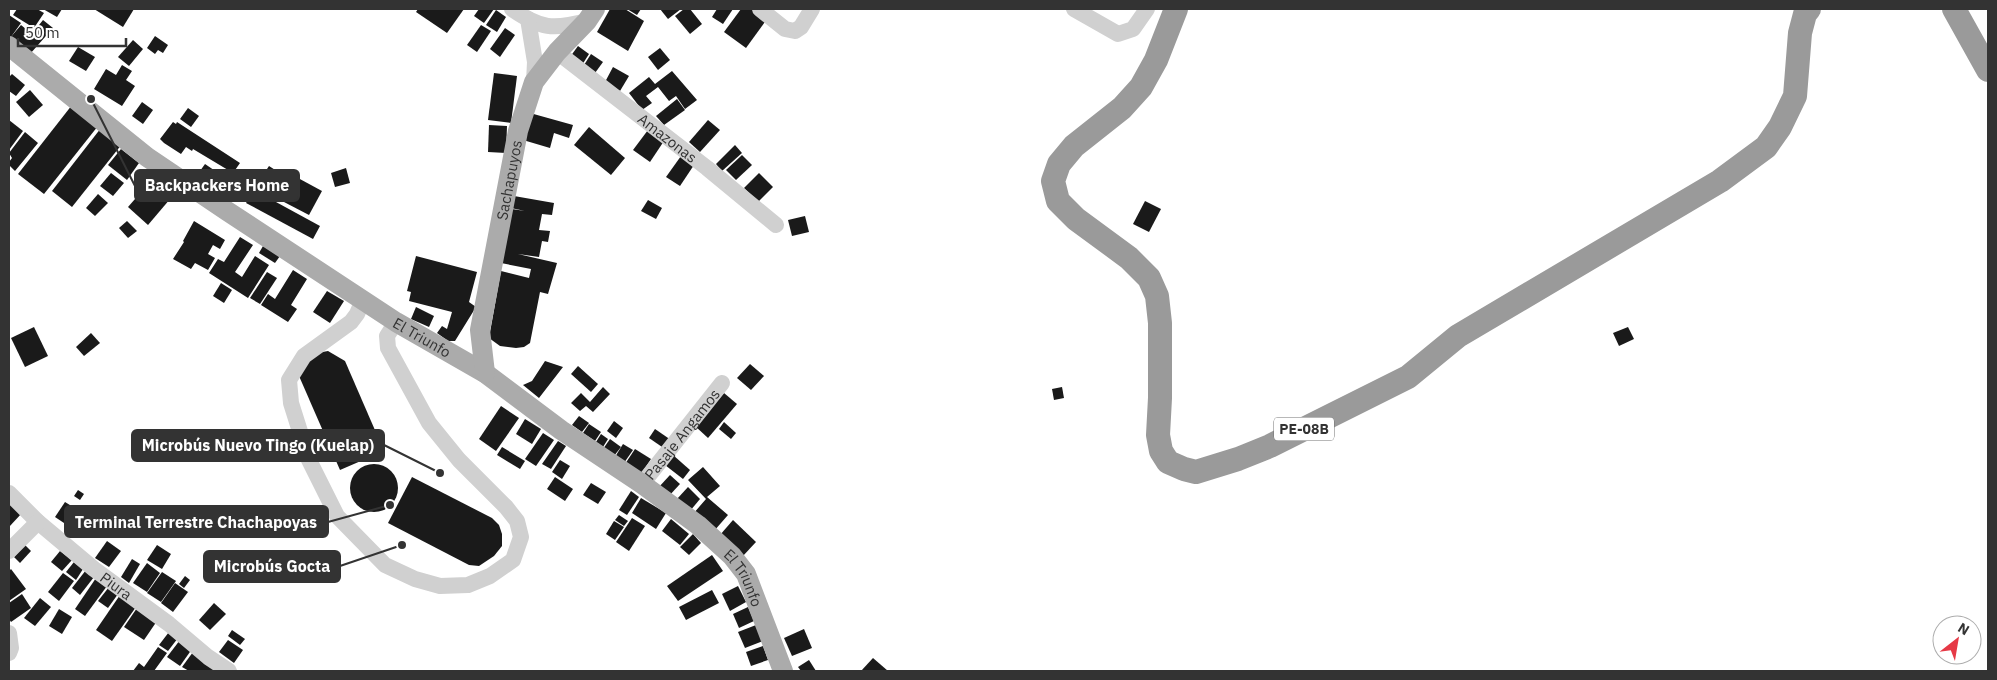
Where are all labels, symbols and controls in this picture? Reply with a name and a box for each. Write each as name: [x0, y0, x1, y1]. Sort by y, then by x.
scale bar: [18, 15, 125, 47]
text: 50 m: [25, 23, 60, 42]
street label: Amazonas: [634, 109, 701, 167]
street label: Sachapuyos: [492, 138, 526, 222]
callout: Backpackers Home: [135, 170, 299, 201]
text: Backpackers Home: [145, 175, 289, 195]
street label: El Triunfo: [390, 313, 455, 361]
street label: Pasaje Angamos: [640, 385, 724, 483]
road number: PE-08B: [1274, 418, 1334, 440]
callout: Microbús Nuevo Tingo (Kuelap): [132, 430, 384, 461]
text: Microbús Nuevo Tingo (Kuelap): [142, 435, 374, 455]
callout: Terminal Terrestre Chachapoyas: [65, 506, 328, 537]
text: Terminal Terrestre Chachapoyas: [75, 512, 317, 532]
street label: El Triunfo: [720, 544, 767, 609]
callout: Microbús Gocta: [204, 551, 340, 582]
text: Microbús Gocta: [214, 556, 330, 576]
street label: Piura: [97, 568, 136, 603]
north arrow: [1932, 615, 1982, 665]
text: N: [1955, 619, 1973, 639]

